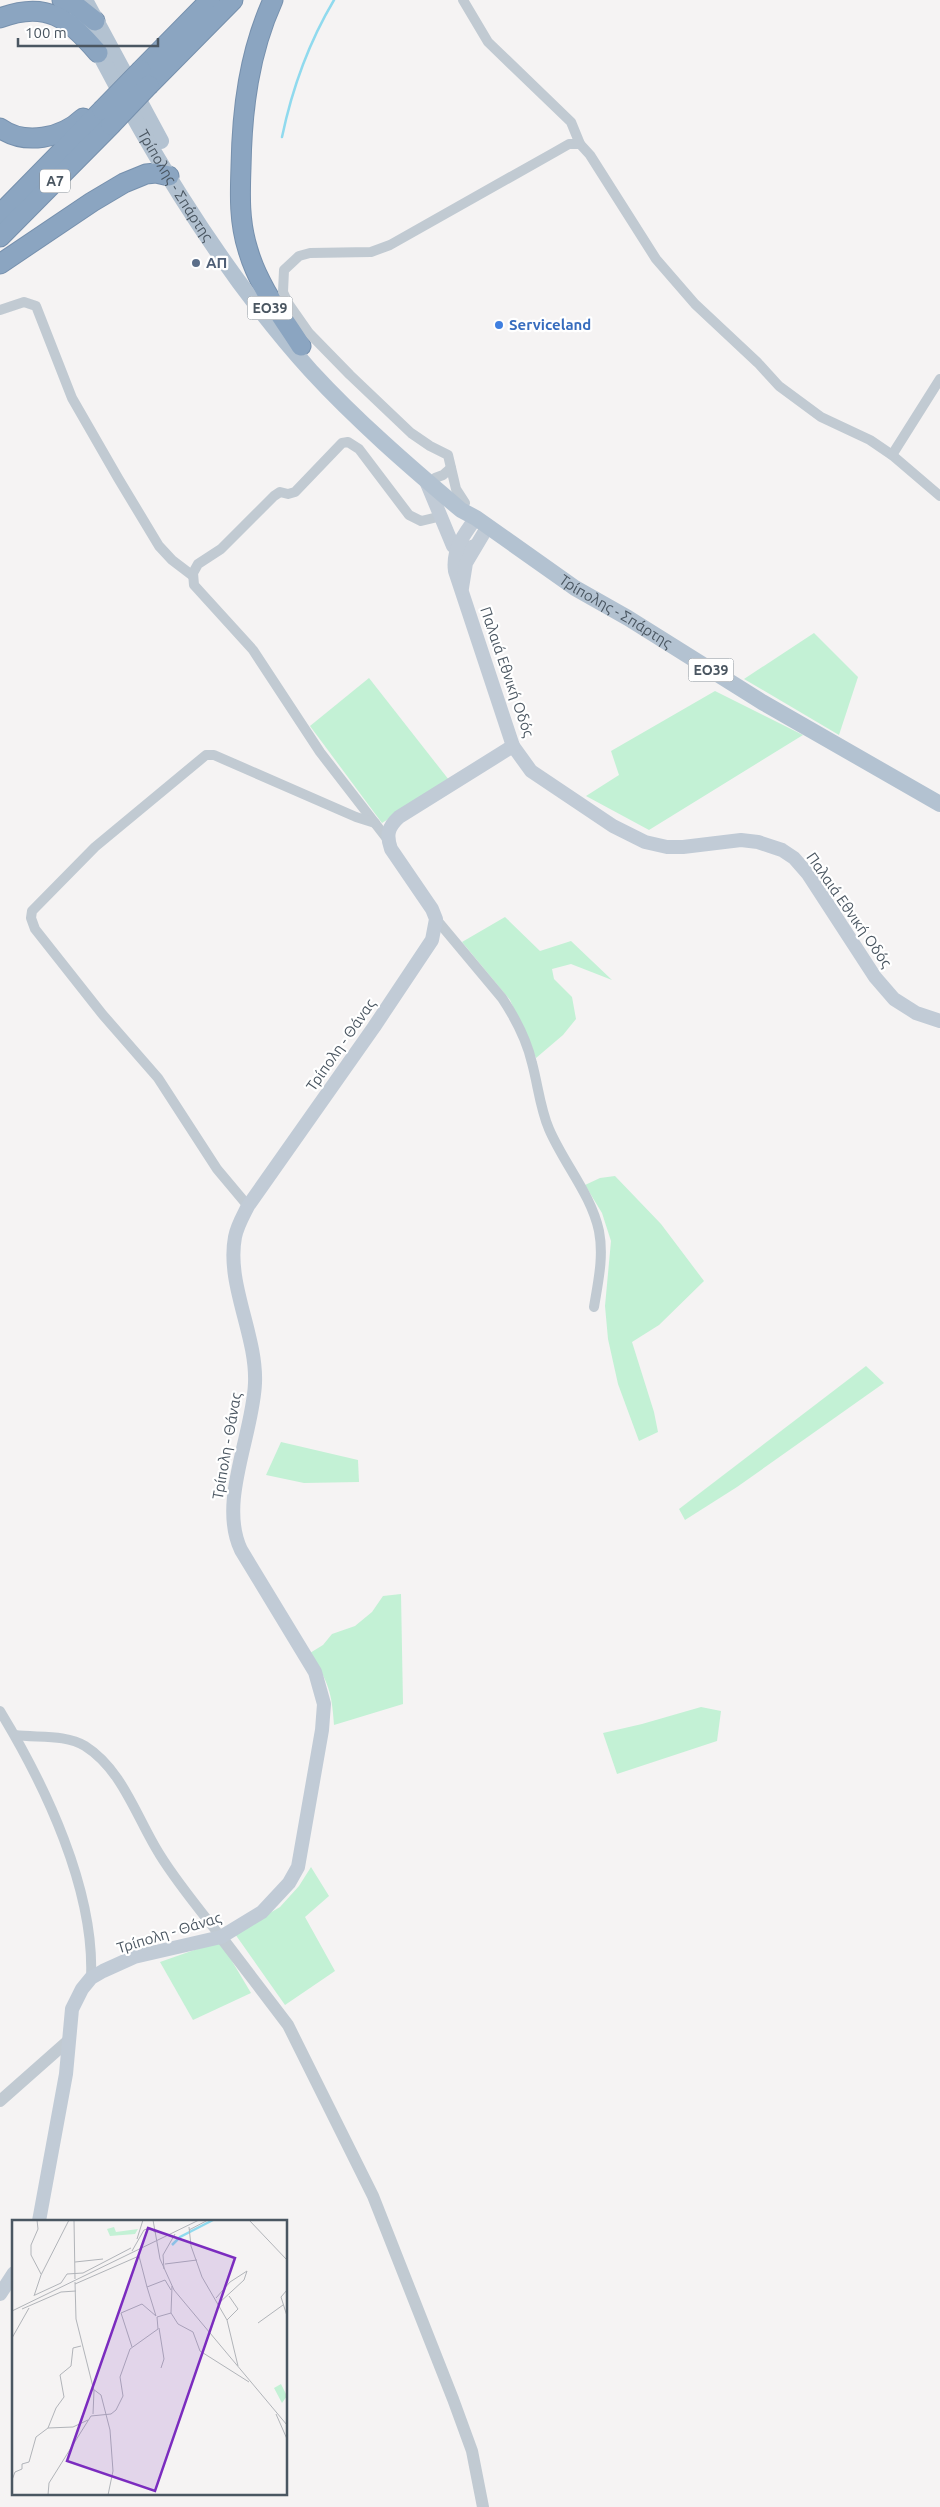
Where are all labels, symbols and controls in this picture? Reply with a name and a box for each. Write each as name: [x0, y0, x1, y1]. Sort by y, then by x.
scale bar: [18, 15, 158, 47]
text: 100 m: [25, 24, 67, 41]
street label: Τρίπολης - Σπάρτης: [135, 126, 217, 245]
road number: Α7: [40, 170, 70, 192]
place label: ΑΠ: [206, 254, 227, 271]
marker: ΑΠ: [190, 257, 202, 269]
road number: ΕΟ39: [248, 296, 292, 320]
place label: Serviceland: [509, 316, 591, 333]
marker: Serviceland: [493, 319, 505, 331]
street label: Τρίπολης - Σπάρτης: [556, 571, 675, 652]
street label: Παλαιά Εθνική Οδός: [477, 605, 538, 739]
road number: ΕΟ39: [688, 658, 734, 682]
street label: Παλαιά Εθνική Οδός: [803, 849, 896, 971]
street label: Τρίπολη - Θάνας: [303, 995, 379, 1094]
street label: Τρίπολη - Θάνας: [209, 1391, 244, 1501]
street label: Τρίπολη - Θάνας: [115, 1909, 223, 1956]
inset map: [12, 2220, 288, 2494]

